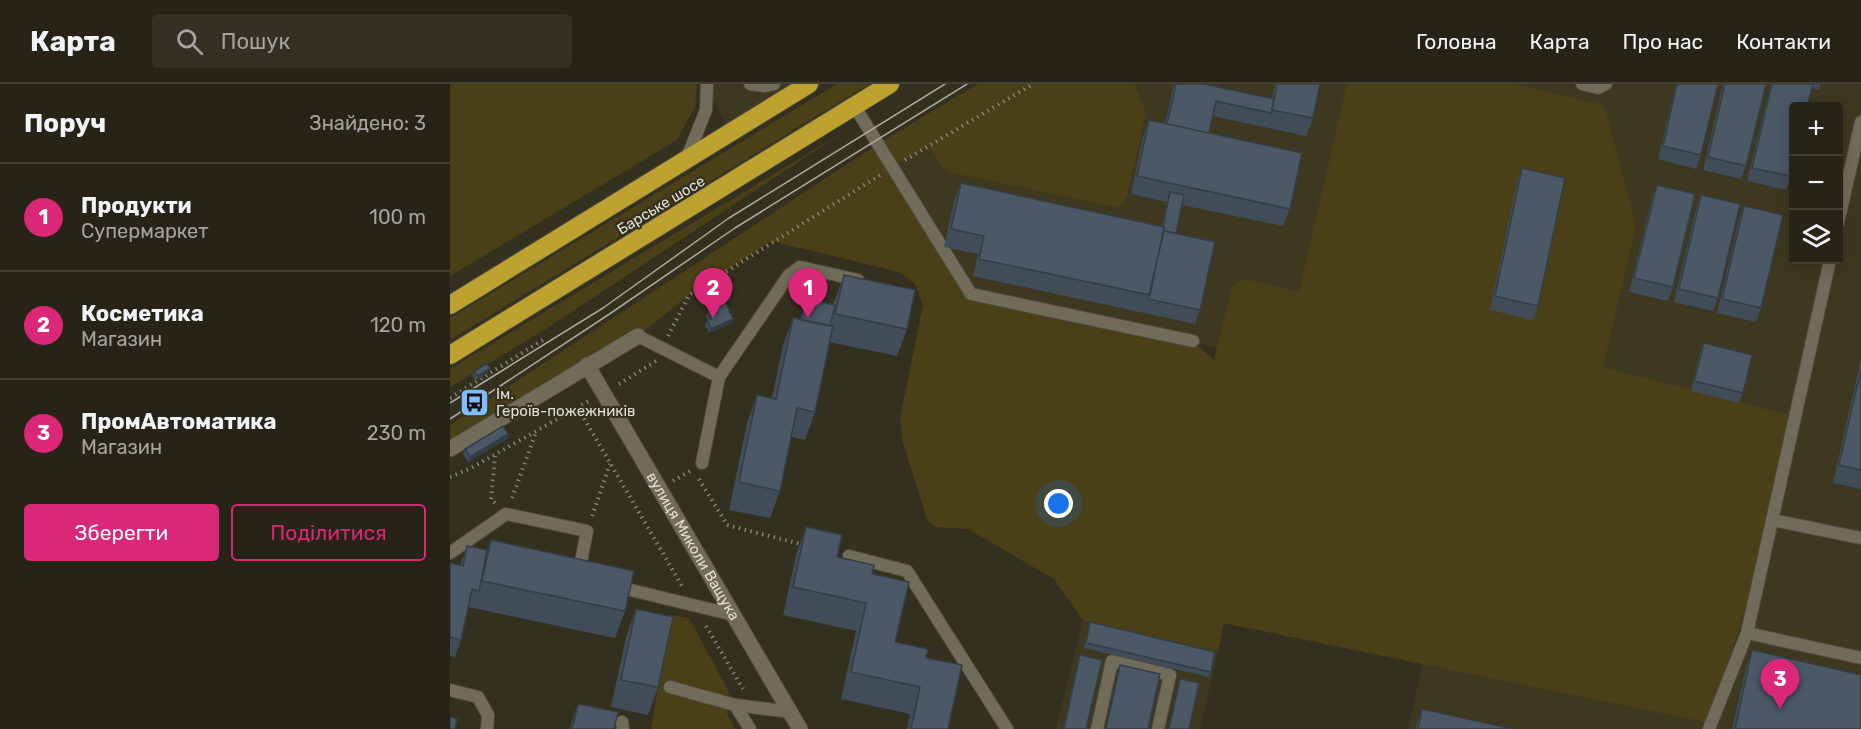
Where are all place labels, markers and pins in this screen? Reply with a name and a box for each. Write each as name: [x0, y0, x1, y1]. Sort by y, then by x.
pin: 2: [694, 268, 732, 318]
pin: 1: [788, 268, 828, 318]
place label: Ім. Героїв-пожежників: [496, 385, 635, 420]
bus stop icon: Ім. Героїв-пожежників: [459, 387, 491, 419]
pin: 3: [1760, 660, 1800, 709]

